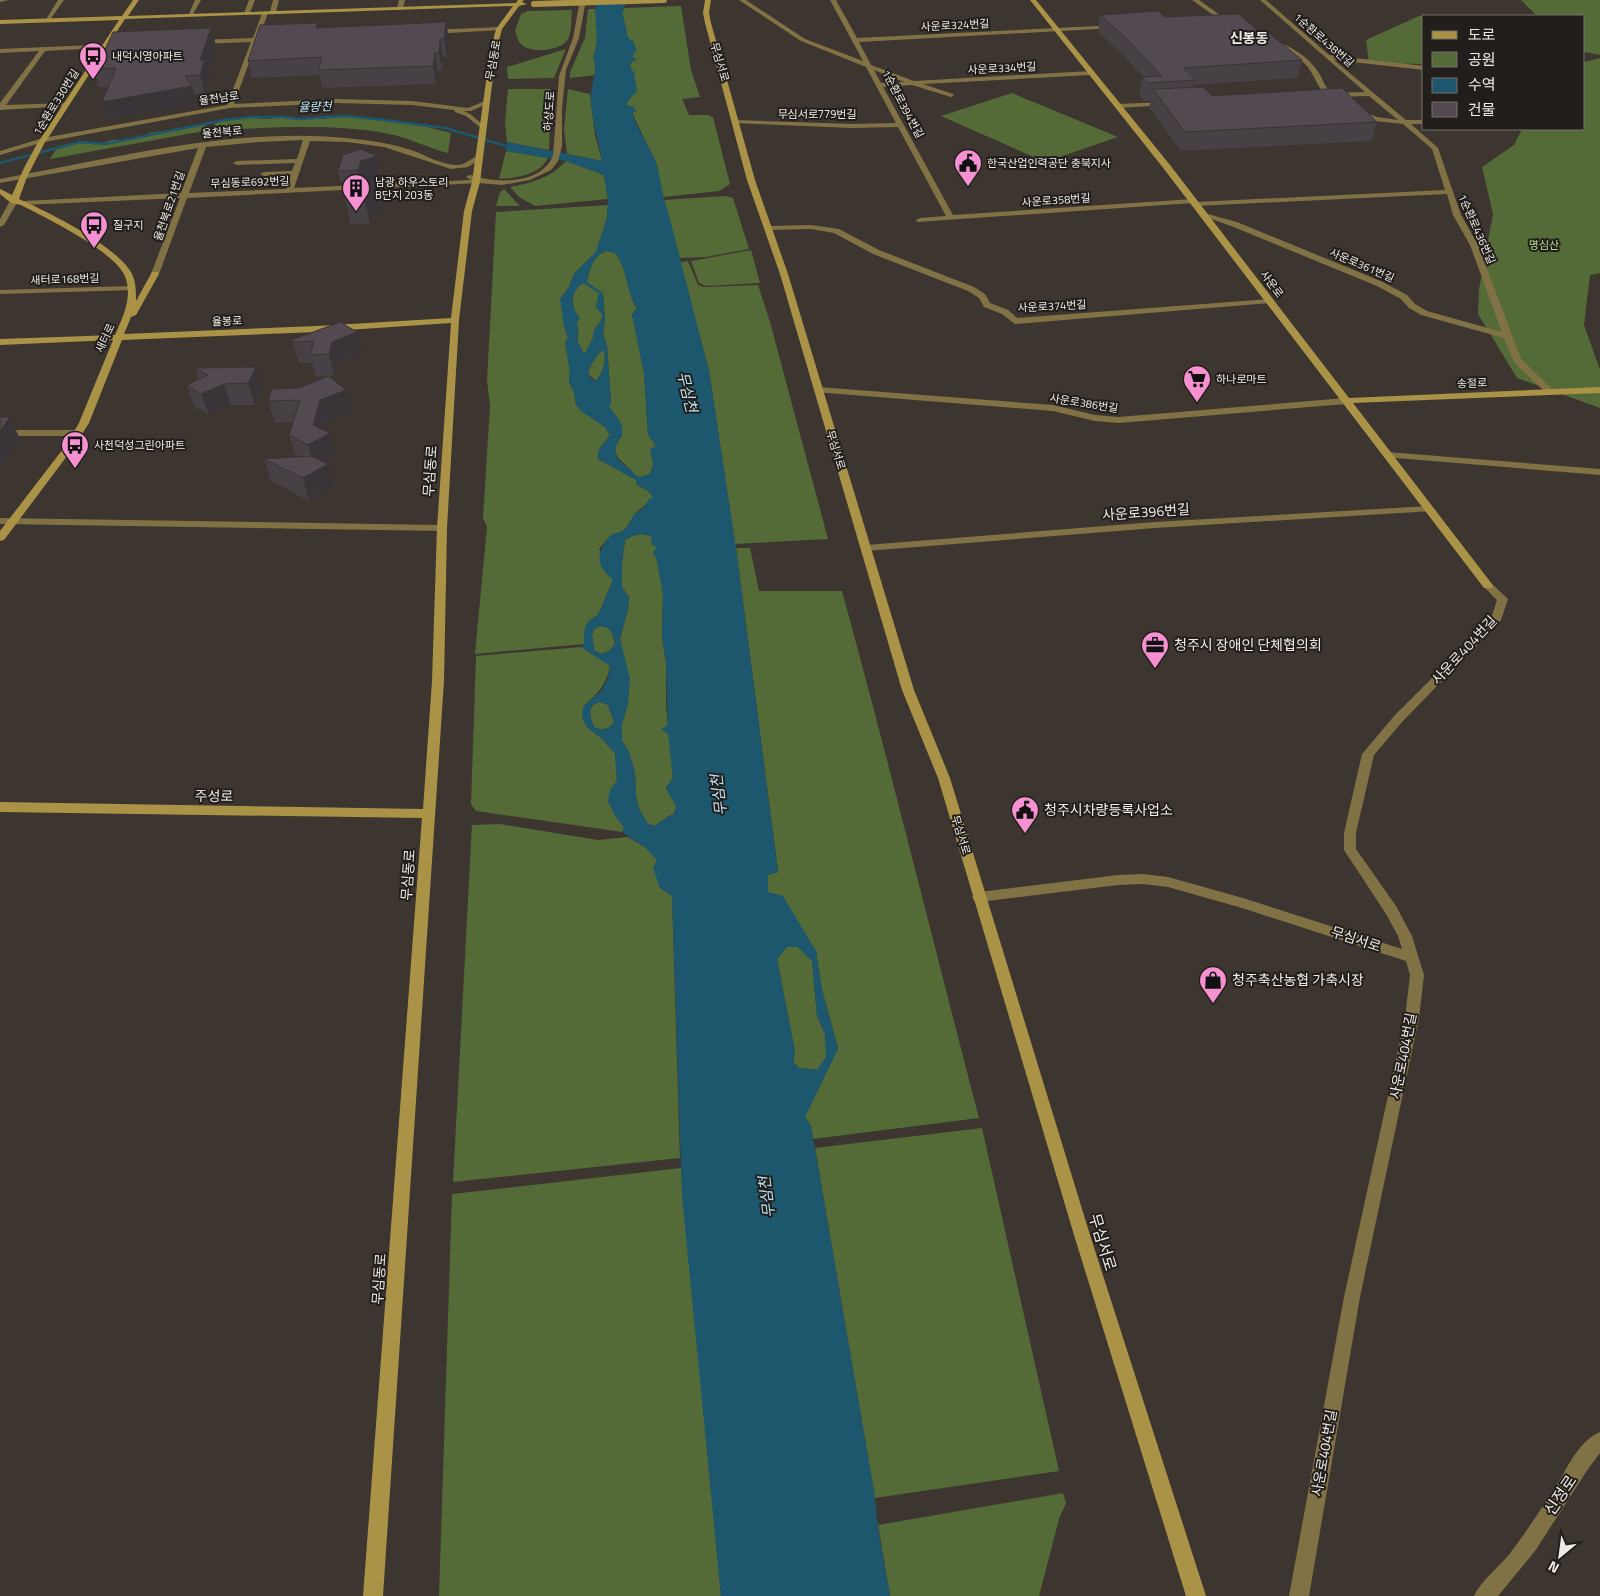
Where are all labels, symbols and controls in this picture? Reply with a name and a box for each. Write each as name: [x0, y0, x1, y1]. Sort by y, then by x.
street label: 1순환로438번길: [1290, 9, 1358, 71]
street label: 사운로324번길: [920, 15, 990, 35]
legend: [1422, 15, 1585, 130]
text: 도로: [1468, 23, 1496, 46]
district label: 신봉동: [1230, 27, 1268, 48]
street label: 무심동로: [481, 39, 505, 81]
street label: 무심서로: [707, 40, 733, 84]
bus stop icon: 내덕시영아파트: [78, 41, 108, 80]
place label: 내덕시영아파트: [112, 48, 183, 64]
text: 공원: [1468, 48, 1496, 71]
street label: 사운로334번길: [967, 58, 1037, 78]
street label: 1순환로330번길: [29, 66, 83, 138]
street label: 1순환로394번길: [878, 67, 928, 141]
text: 수역: [1468, 73, 1496, 96]
street label: 율천남로: [198, 87, 240, 109]
street label: 하상도로: [540, 90, 558, 132]
water label: 율량천: [298, 96, 334, 117]
text: 건물: [1468, 98, 1496, 121]
street label: 무심서로779번길: [777, 106, 857, 122]
street label: 율천북로: [201, 122, 243, 142]
public building icon: 한국산업인력공단 충북지사: [953, 148, 983, 187]
place label: 한국산업인력공단 충북지사: [987, 155, 1111, 171]
street label: 율천북로21번길: [150, 169, 188, 243]
street label: 무심동로692번길: [210, 173, 290, 191]
building icon: 남광 하우스토리 B단지 203동: [341, 173, 371, 212]
place label: 남광 하우스토리 B단지 203동: [375, 174, 448, 203]
street label: 사운로358번길: [1021, 190, 1091, 210]
street label: 1순환로436번길: [1454, 191, 1500, 267]
bus stop icon: 질구지: [79, 210, 109, 249]
place label: 질구지: [113, 217, 143, 233]
park label: 명심산: [1529, 237, 1559, 253]
street label: 사운로361번길: [1327, 244, 1397, 286]
street label: 사운로: [1256, 267, 1288, 301]
street label: 새터로168번길: [30, 270, 100, 288]
street label: 사운로374번길: [1017, 296, 1087, 316]
street label: 율봉로: [212, 312, 242, 330]
street label: 새터로: [91, 321, 119, 355]
supermarket icon: 하나로마트: [1182, 364, 1212, 403]
water label: 무심천: [671, 369, 704, 417]
place label: 하나로마트: [1216, 371, 1267, 387]
street label: 송절로: [1457, 374, 1487, 392]
street label: 사운로386번길: [1049, 390, 1119, 416]
street label: 무심서로: [822, 428, 850, 472]
bus stop icon: 사천덕성그린아파트: [60, 430, 90, 469]
place label: 사천덕성그린아파트: [94, 437, 185, 453]
street label: 무심동로: [417, 444, 442, 497]
street label: 사운로396번길: [1101, 498, 1191, 525]
street label: 사운로404번길: [1426, 610, 1501, 689]
office icon: 청주시 장애인 단체협의회: [1140, 630, 1170, 669]
place label: 청주시 장애인 단체협의회: [1174, 634, 1322, 655]
water label: 무심천: [704, 771, 732, 817]
street label: 주성로: [195, 785, 234, 806]
public building icon: 청주시차량등록사업소: [1010, 795, 1040, 834]
place label: 청주시차량등록사업소: [1044, 799, 1173, 820]
street label: 무심서로: [947, 813, 975, 857]
street label: 무심동로: [395, 848, 420, 901]
street label: 무심서로: [1328, 921, 1384, 957]
shop icon: 청주축산농협 가축시장: [1198, 965, 1228, 1004]
place label: 청주축산농협 가축시장: [1232, 969, 1364, 990]
street label: 사운로404번길: [1384, 1011, 1421, 1101]
water label: 무심천: [752, 1173, 780, 1219]
street label: 무심서로: [1083, 1210, 1123, 1274]
street label: 무심동로: [366, 1252, 391, 1305]
street label: 사운로404번길: [1306, 1408, 1341, 1498]
street label: 신정로: [1538, 1470, 1582, 1520]
north arrow: [1535, 1531, 1585, 1581]
text: N: [1544, 1556, 1563, 1579]

